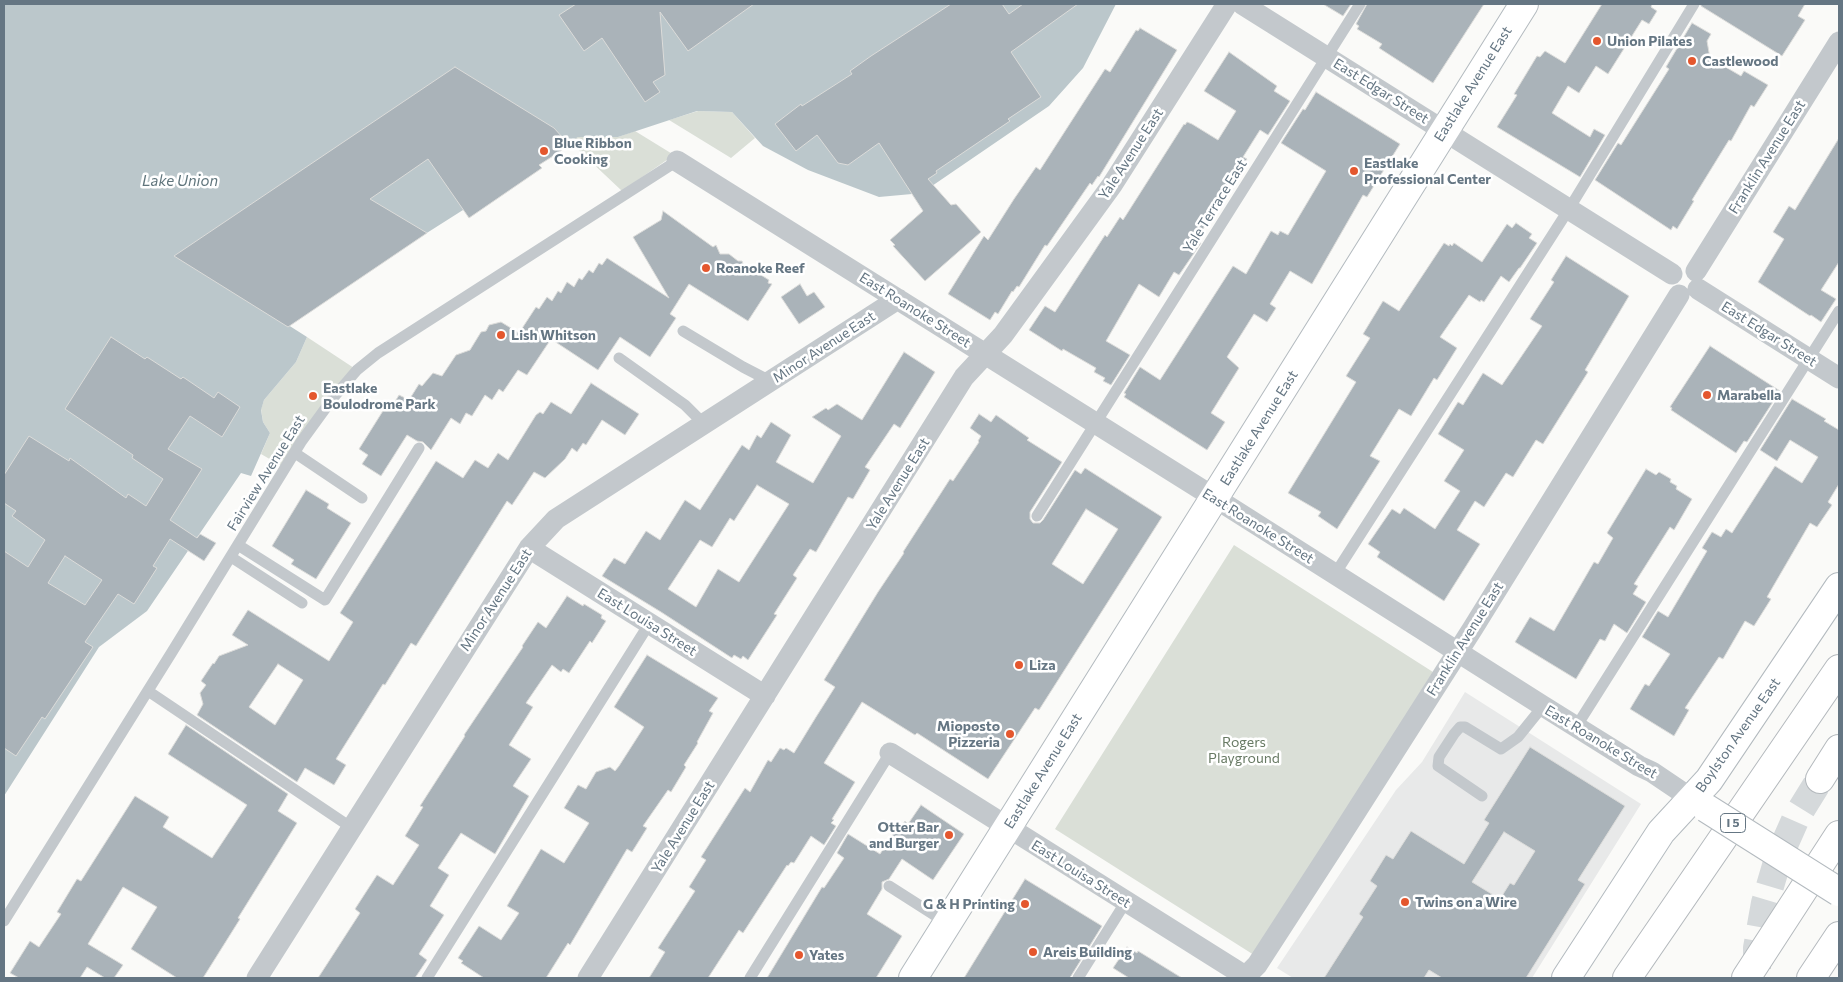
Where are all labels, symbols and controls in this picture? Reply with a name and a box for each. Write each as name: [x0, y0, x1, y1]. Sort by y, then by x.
street label: Eastlake Avenue East: [1431, 23, 1515, 145]
place label: Union Pilates: [1607, 33, 1692, 49]
marker: Union Pilates: [1591, 35, 1603, 47]
place label: Castlewood: [1702, 53, 1779, 69]
street label: East Edgar Street: [1330, 55, 1432, 127]
marker: Castlewood: [1686, 55, 1698, 67]
street label: Franklin Avenue East: [1725, 97, 1809, 217]
street label: Yale Avenue East: [1095, 105, 1167, 203]
place label: Blue Ribbon Cooking: [554, 135, 632, 168]
marker: Blue Ribbon Cooking: [538, 145, 550, 157]
place label: Eastlake Professional Center: [1364, 155, 1491, 188]
street label: Yale Terrace East: [1180, 156, 1250, 256]
marker: Eastlake Professional Center: [1348, 165, 1360, 177]
water label: Lake Union: [142, 172, 218, 190]
place label: Roanoke Reef: [716, 260, 805, 276]
marker: Roanoke Reef: [700, 262, 712, 274]
street label: East Roanoke Street: [856, 269, 974, 351]
street label: East Edgar Street: [1718, 298, 1820, 370]
street label: Minor Avenue East: [770, 308, 878, 386]
place label: Lish Whitson: [511, 327, 596, 343]
marker: Lish Whitson: [495, 329, 507, 341]
street label: Eastlake Avenue East: [1217, 367, 1301, 489]
place label: Eastlake Boulodrome Park: [323, 380, 435, 412]
place label: Marabella: [1717, 387, 1781, 403]
marker: Marabella: [1701, 389, 1713, 401]
marker: Eastlake Boulodrome Park: [307, 390, 319, 402]
street label: Fairview Avenue East: [224, 412, 308, 534]
street label: Yale Avenue East: [863, 435, 933, 533]
street label: East Roanoke Street: [1199, 485, 1317, 567]
street label: Minor Avenue East: [457, 546, 535, 654]
street label: Franklin Avenue East: [1423, 579, 1507, 699]
street label: East Louisa Street: [594, 585, 700, 659]
place label: Liza: [1029, 657, 1056, 673]
marker: Liza: [1013, 659, 1025, 671]
street label: Boylston Avenue East: [1692, 674, 1784, 796]
street label: East Roanoke Street: [1542, 702, 1660, 782]
street label: Eastlake Avenue East: [1001, 710, 1085, 832]
place label: Mioposto Pizzeria: [937, 718, 1000, 750]
marker: Mioposto Pizzeria: [1004, 728, 1016, 740]
park label: Rogers Playground: [1208, 734, 1280, 766]
street label: Yale Avenue East: [648, 778, 718, 876]
road number: I 5: [1720, 814, 1746, 832]
place label: Otter Bar and Burger: [869, 819, 939, 852]
marker: Otter Bar and Burger: [943, 829, 955, 841]
street label: East Louisa Street: [1028, 837, 1134, 911]
place label: Twins on a Wire: [1415, 894, 1517, 910]
place label: G & H Printing: [923, 896, 1015, 912]
marker: Twins on a Wire: [1399, 896, 1411, 908]
marker: G & H Printing: [1019, 898, 1031, 910]
place label: Areis Building: [1043, 944, 1132, 960]
marker: Areis Building: [1027, 946, 1039, 958]
place label: Yates: [809, 947, 844, 963]
marker: Yates: [793, 949, 805, 961]

